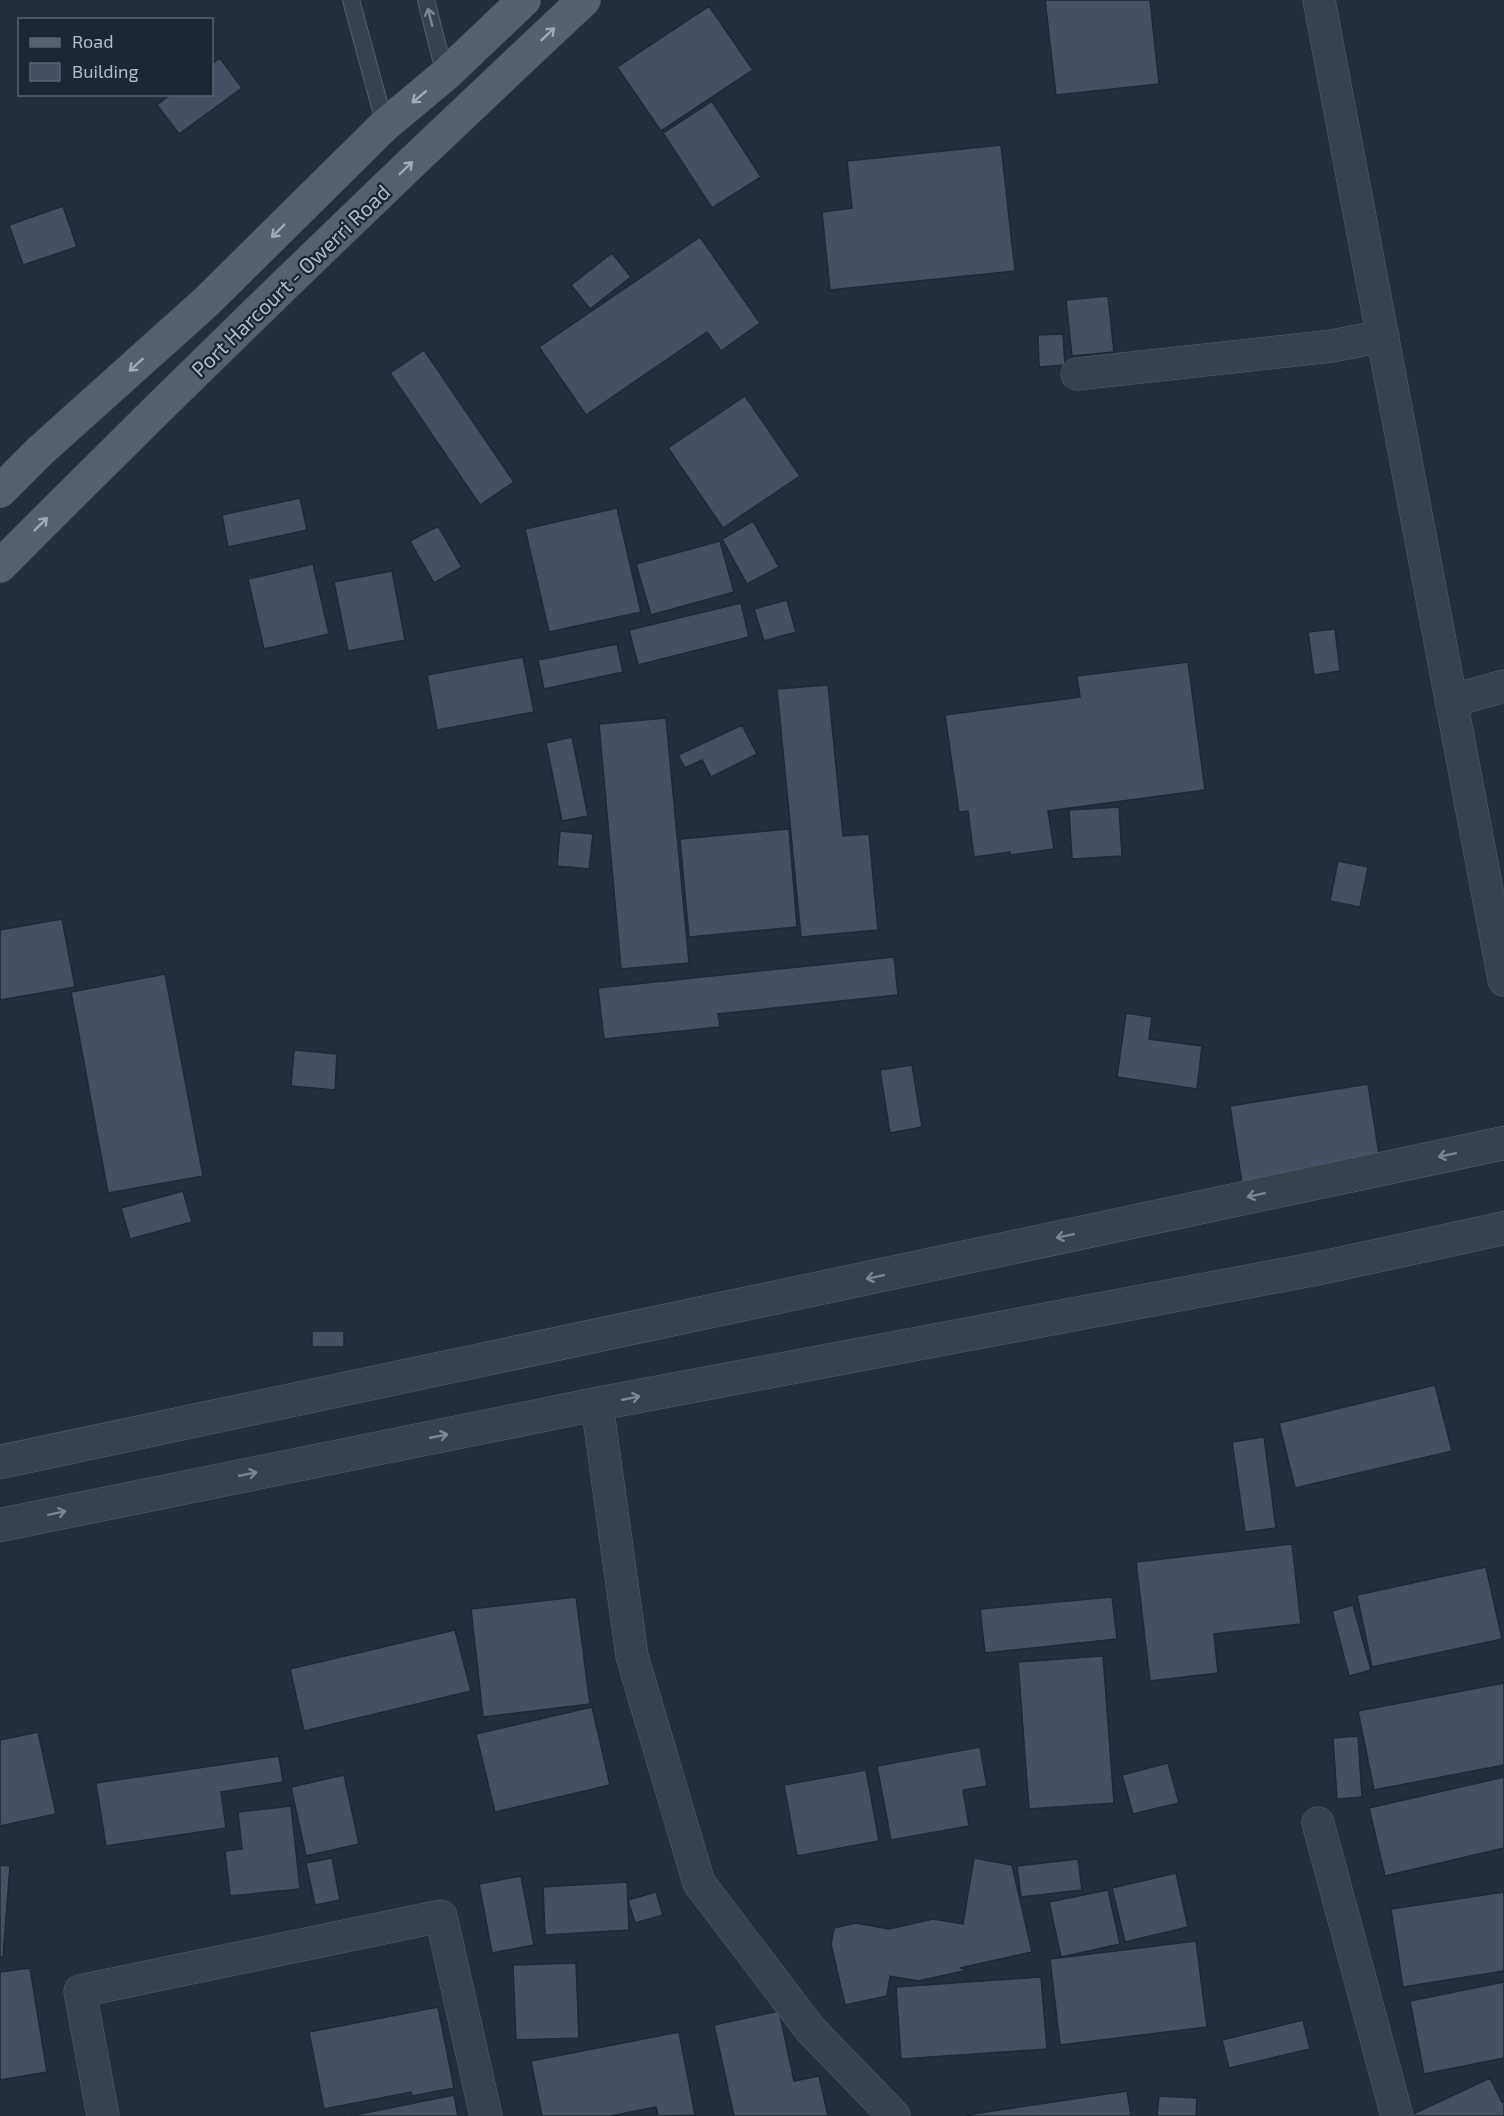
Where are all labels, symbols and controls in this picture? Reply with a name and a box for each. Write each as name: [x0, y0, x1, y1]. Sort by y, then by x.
one-way arrow: [424, 8, 435, 27]
legend: [18, 18, 213, 96]
one-way arrow: [540, 27, 555, 41]
text: Road: [72, 30, 113, 52]
text: Building: [72, 60, 139, 82]
one-way arrow: [411, 90, 427, 103]
one-way arrow: [398, 161, 413, 175]
street label: Port Harcourt - Owerri Road: [186, 179, 394, 381]
one-way arrow: [270, 223, 285, 238]
one-way arrow: [129, 358, 144, 372]
one-way arrow: [34, 517, 49, 532]
one-way arrow: [1437, 1150, 1457, 1161]
one-way arrow: [1247, 1190, 1266, 1201]
one-way arrow: [1056, 1231, 1076, 1242]
one-way arrow: [865, 1271, 884, 1283]
one-way arrow: [620, 1392, 640, 1403]
one-way arrow: [429, 1430, 449, 1441]
one-way arrow: [238, 1468, 258, 1479]
one-way arrow: [47, 1507, 66, 1518]

